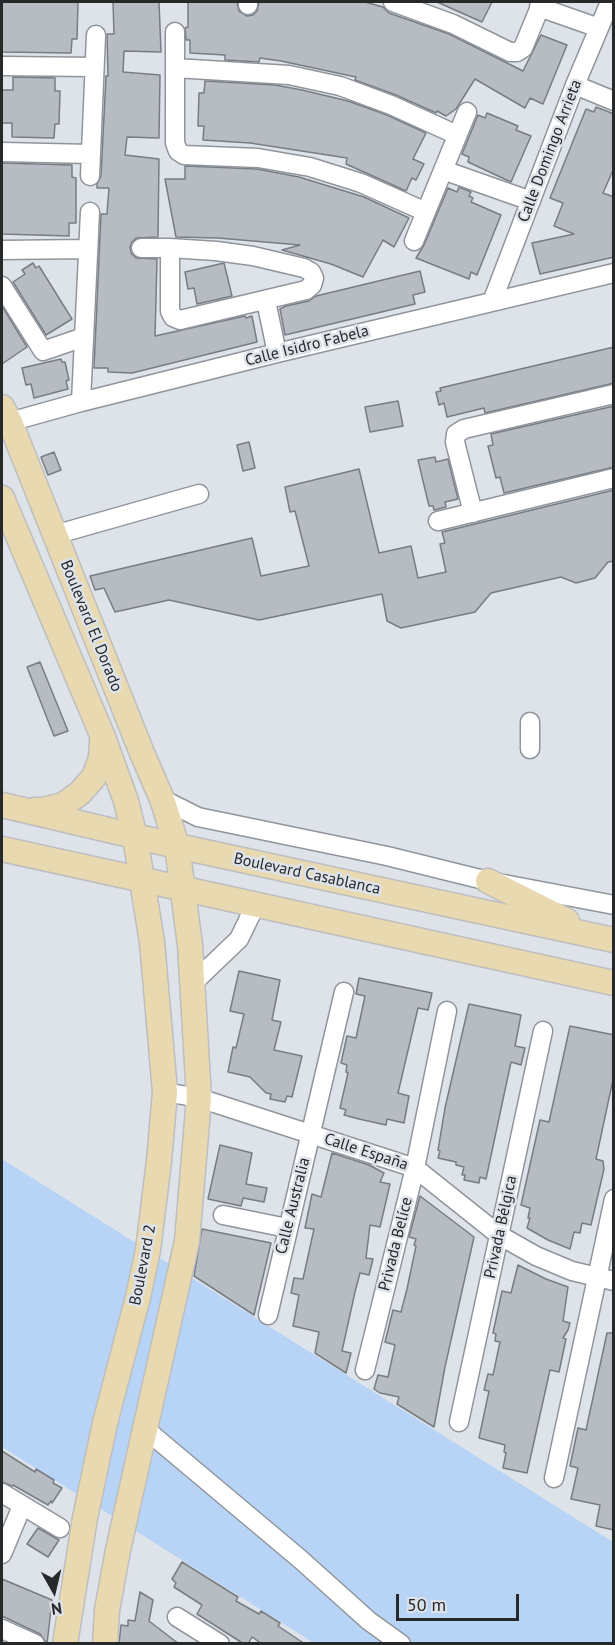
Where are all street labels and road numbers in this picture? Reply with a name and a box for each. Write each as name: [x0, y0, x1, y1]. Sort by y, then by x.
street label: Calle Domingo Arrieta: [514, 77, 586, 225]
street label: Calle Isidro Fabela: [243, 321, 371, 371]
street label: Boulevard El Dorado: [56, 557, 126, 695]
street label: Boulevard Casablanca: [232, 849, 382, 899]
street label: Calle España: [322, 1129, 410, 1175]
street label: Calle Australia: [272, 1156, 314, 1256]
street label: Privada Bélgica: [481, 1174, 521, 1280]
street label: Privada Belíce: [375, 1195, 417, 1293]
street label: Boulevard 2: [126, 1223, 160, 1307]

